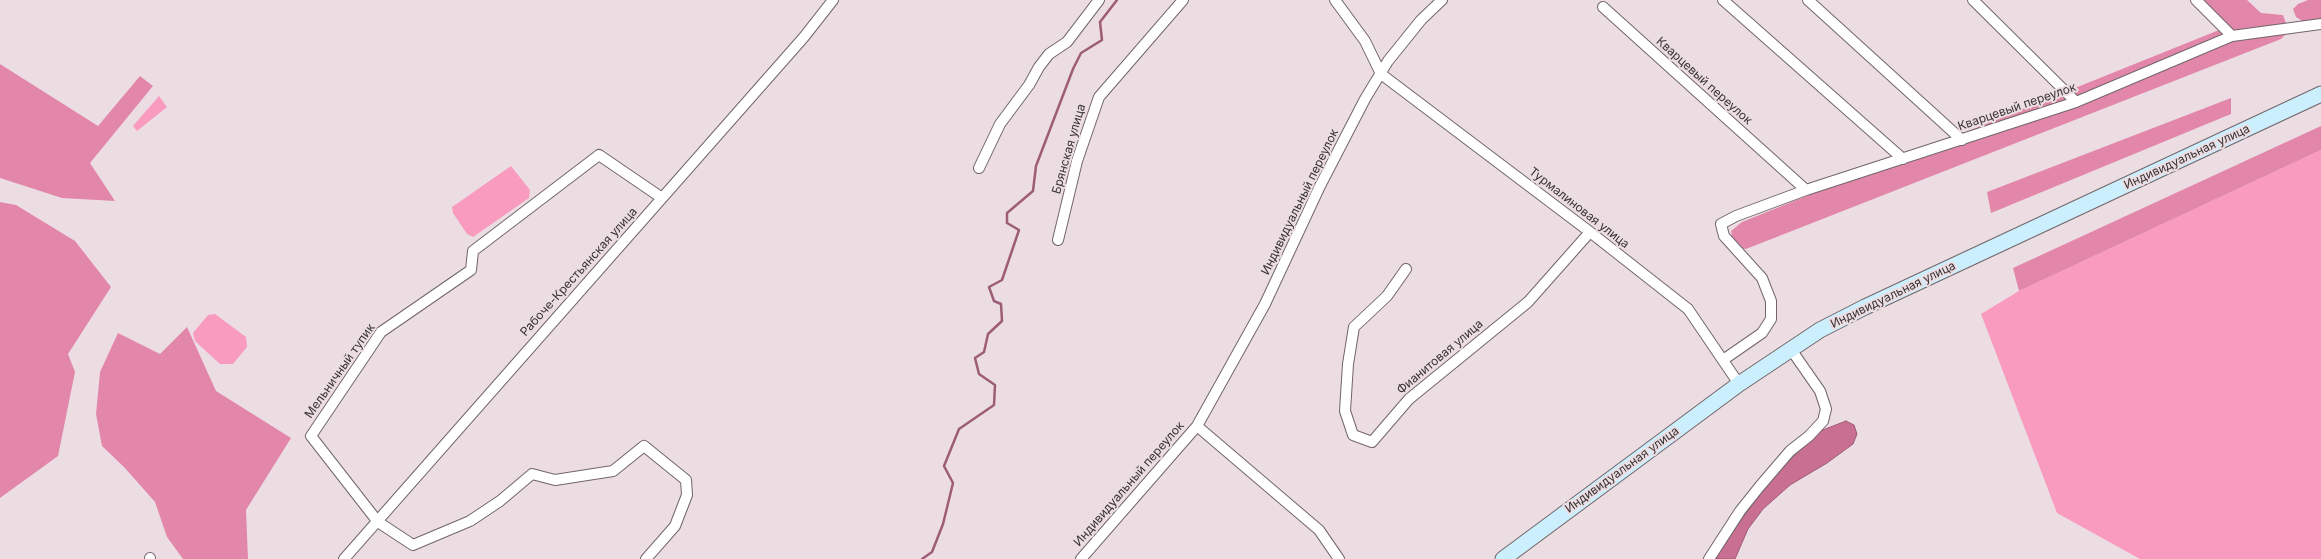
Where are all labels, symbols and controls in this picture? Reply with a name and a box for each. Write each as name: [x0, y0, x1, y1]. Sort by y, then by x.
street label: Кварцевый переулок: [1653, 34, 1755, 128]
street label: Кварцевый переулок: [1956, 80, 2078, 134]
street label: Брянская улица: [1049, 102, 1089, 196]
street label: Индивидуальная улица: [2122, 121, 2252, 193]
street label: Индивидуальный переулок: [1258, 127, 1342, 277]
street label: Турмалиновая улица: [1526, 164, 1632, 252]
street label: Рабоче-Крестьянская улица: [517, 205, 641, 339]
street label: Индивидуальная улица: [1828, 258, 1958, 332]
street label: Фианитовая улица: [1394, 317, 1486, 397]
street label: Мельничный тупик: [302, 321, 378, 421]
street label: Индивидуальный переулок: [1071, 419, 1187, 549]
street label: Индивидуальная улица: [1562, 424, 1682, 516]

